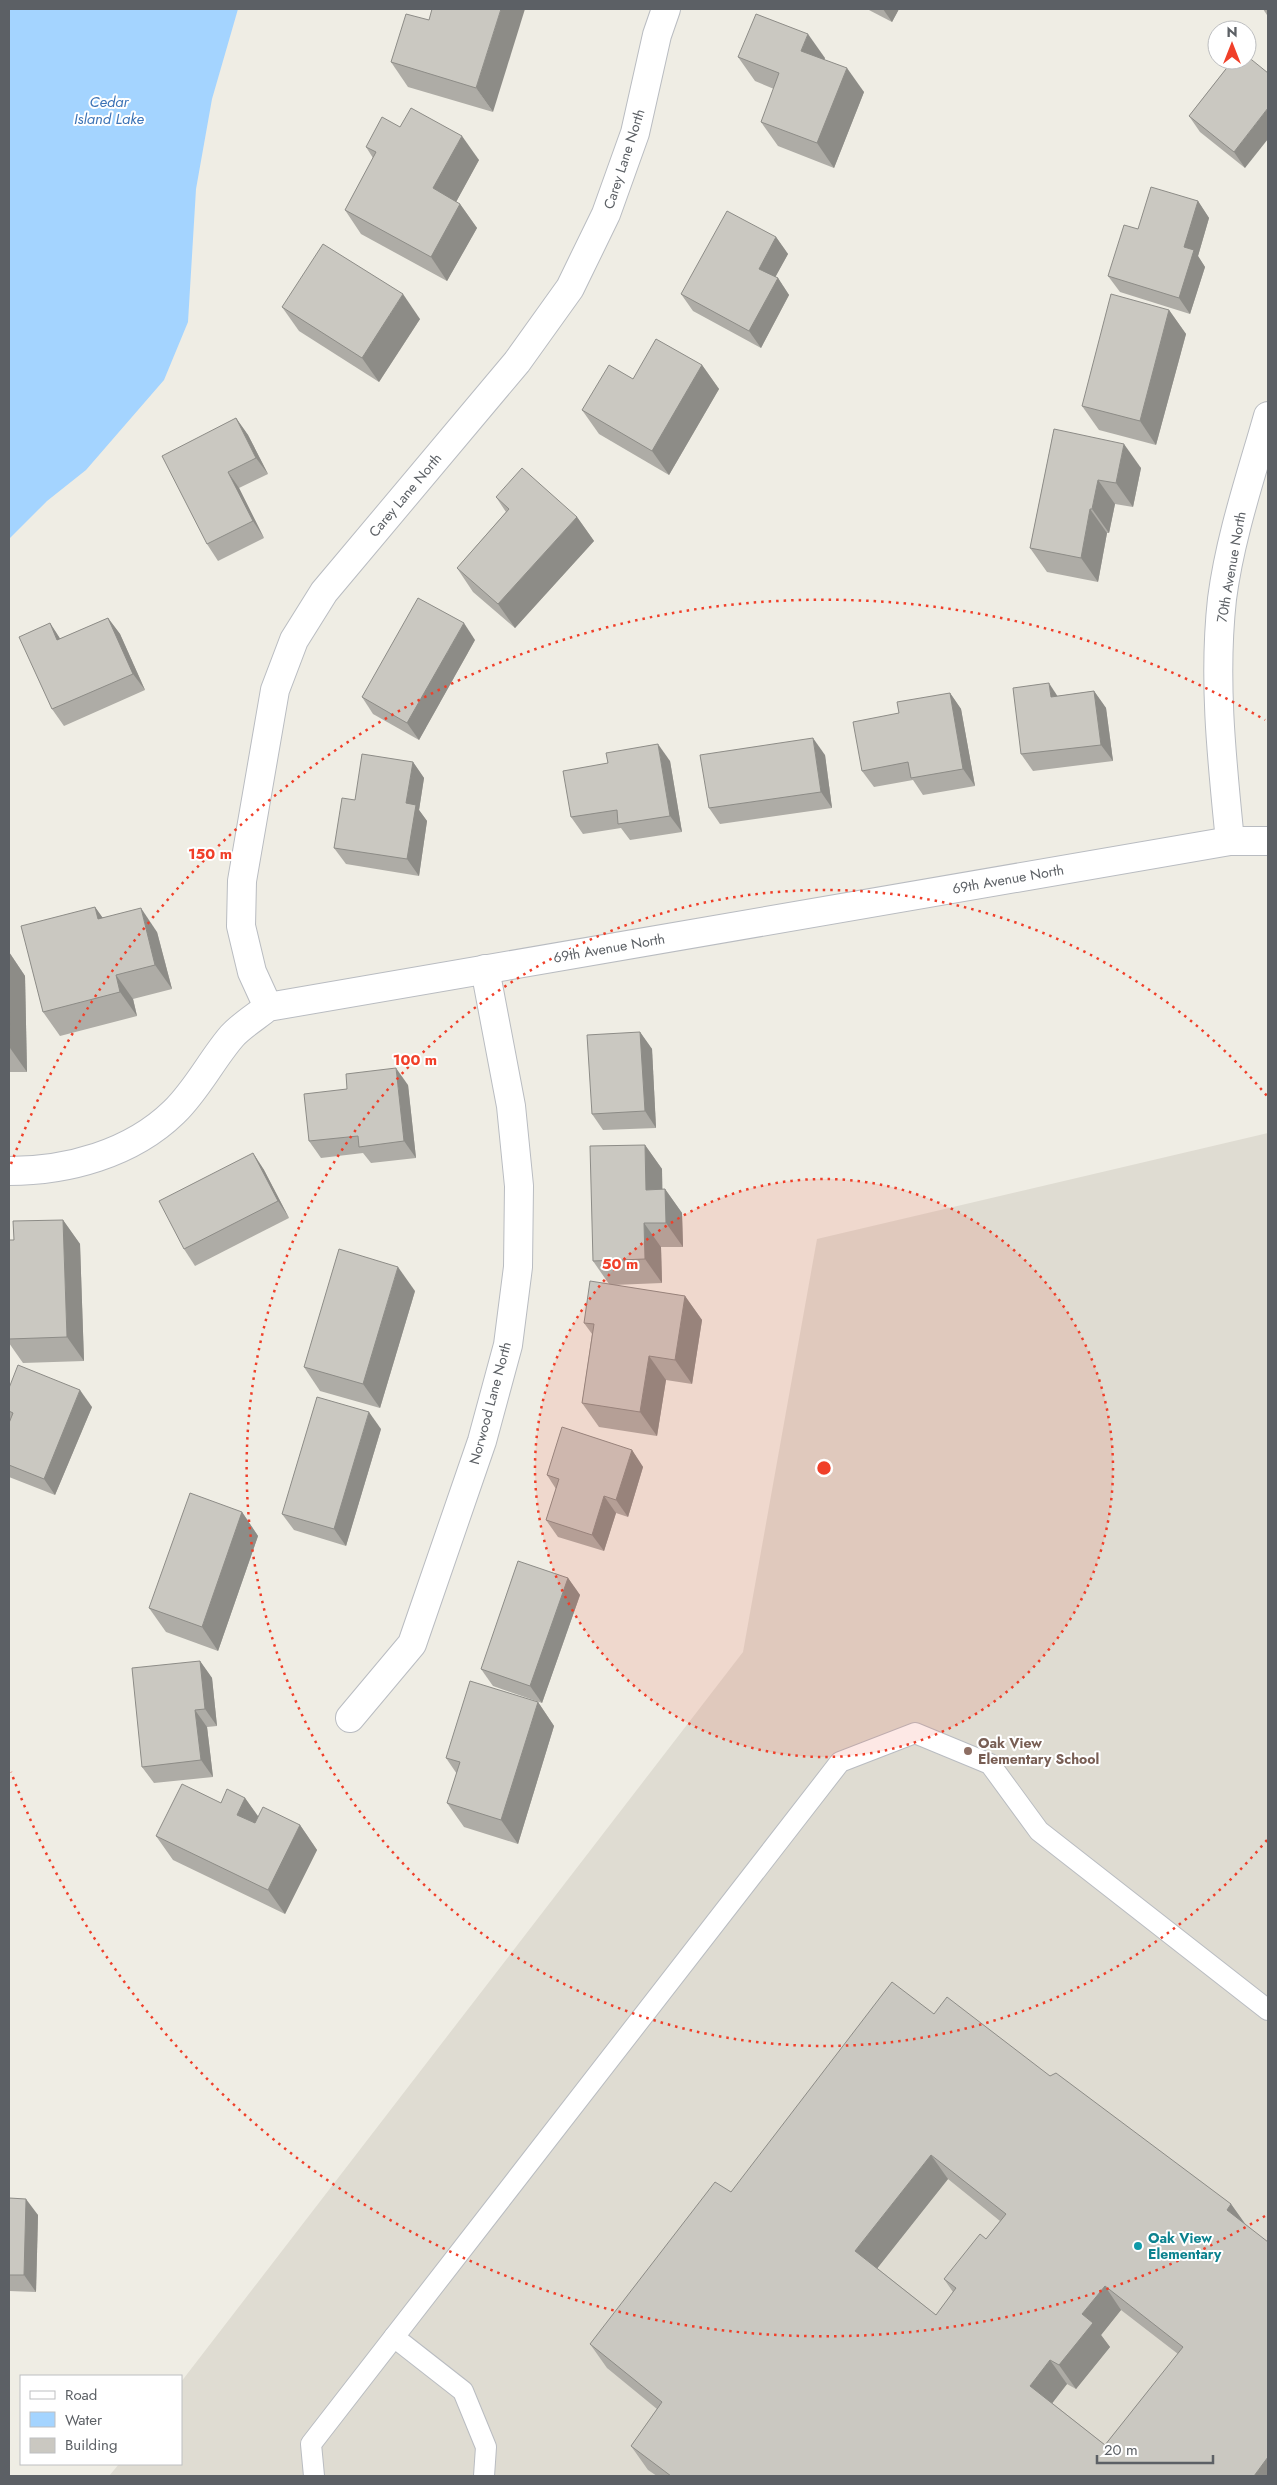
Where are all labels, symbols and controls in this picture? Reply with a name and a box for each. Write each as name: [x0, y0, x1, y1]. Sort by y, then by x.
north arrow: [1207, 20, 1257, 70]
text: N: [1226, 22, 1238, 42]
water label: Cedar Island Lake: [74, 91, 145, 130]
street label: Carey Lane North: [598, 106, 650, 212]
street label: Carey Lane North: [364, 449, 446, 541]
street label: 70th Avenue North: [1211, 510, 1251, 624]
text: 150 m: [188, 843, 232, 865]
street label: 69th Avenue North: [951, 859, 1065, 899]
street label: 69th Avenue North: [552, 928, 666, 968]
text: 100 m: [393, 1049, 437, 1071]
text: 50 m: [602, 1253, 638, 1275]
street label: Norwood Lane North: [464, 1339, 516, 1467]
centre of rings: [815, 1459, 833, 1477]
place label: Oak View Elementary School: [978, 1733, 1099, 1769]
marker: Oak View Elementary School: [962, 1745, 974, 1757]
place label: Oak View Elementary: [1148, 2228, 1222, 2264]
marker: Oak View Elementary: [1132, 2240, 1144, 2252]
legend: [20, 2375, 182, 2465]
text: Road: [65, 2384, 97, 2406]
text: Water: [65, 2409, 103, 2431]
scale bar: [1097, 2432, 1213, 2464]
text: Building: [65, 2434, 117, 2456]
text: 20 m: [1104, 2439, 1138, 2461]

